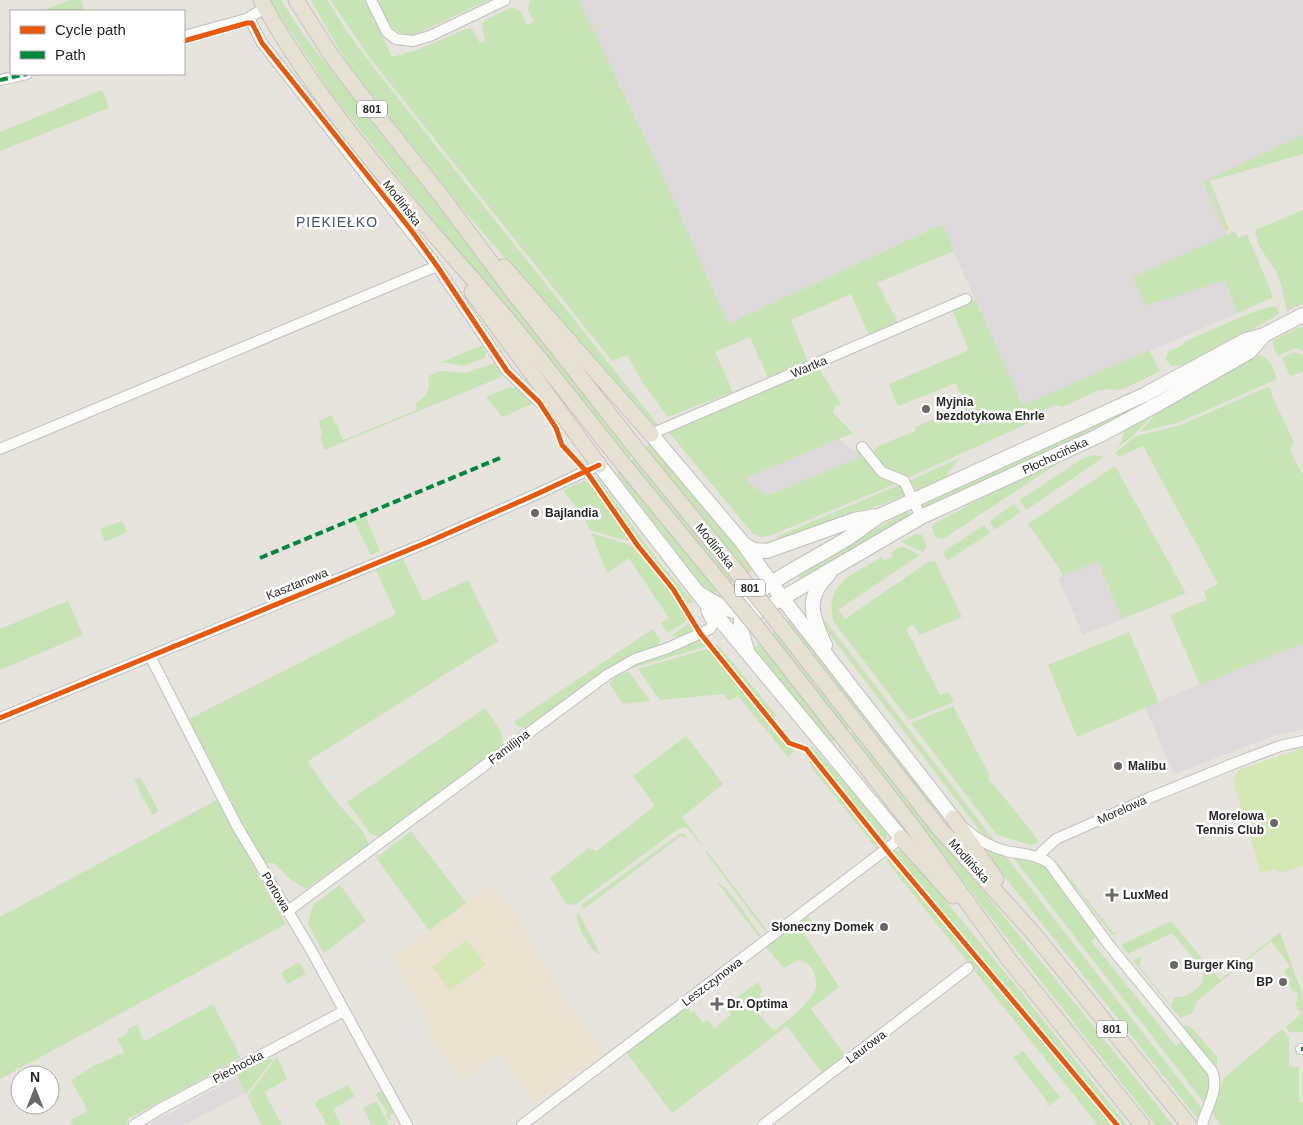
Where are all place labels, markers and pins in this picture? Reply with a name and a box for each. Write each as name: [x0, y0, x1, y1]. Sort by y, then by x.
place label: Myjnia bezdotykowa Ehrle: [936, 395, 1045, 423]
marker: Myjnia bezdotykowa Ehrle: [920, 403, 932, 415]
place label: Bajlandia: [545, 506, 599, 520]
marker: Bajlandia: [529, 507, 541, 519]
place label: Malibu: [1128, 759, 1166, 773]
marker: Malibu: [1112, 760, 1124, 772]
place label: Morelowa Tennis Club: [1196, 809, 1264, 837]
marker: Morelowa Tennis Club: [1268, 817, 1280, 829]
marker: LuxMed: [1105, 888, 1119, 902]
place label: LuxMed: [1123, 888, 1168, 902]
place label: Słoneczny Domek: [771, 920, 874, 934]
marker: Słoneczny Domek: [878, 921, 890, 933]
place label: Burger King: [1184, 958, 1253, 972]
marker: Burger King: [1168, 959, 1180, 971]
place label: BP: [1256, 975, 1273, 989]
marker: BP: [1277, 976, 1289, 988]
place label: Dr. Optima: [727, 997, 788, 1011]
marker: Dr. Optima: [711, 998, 723, 1010]

